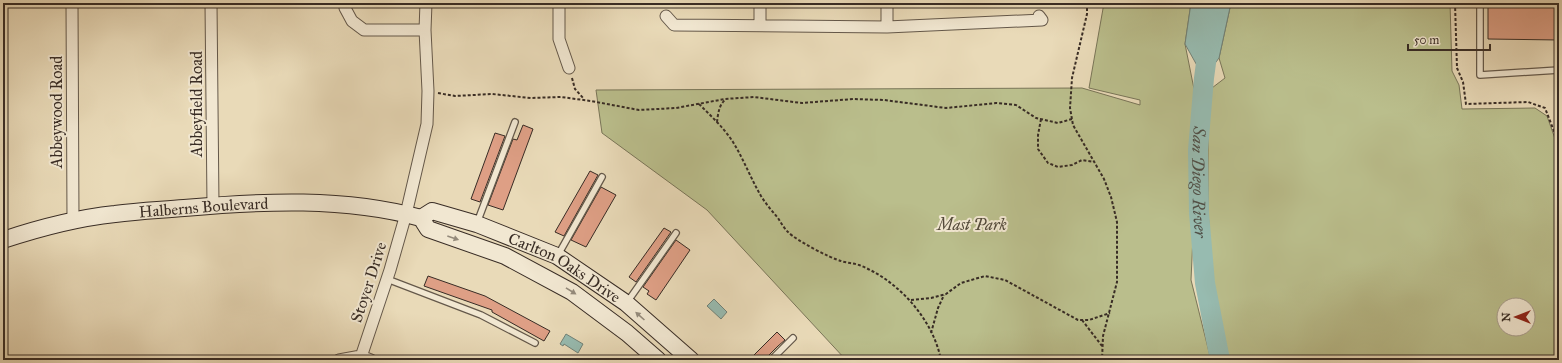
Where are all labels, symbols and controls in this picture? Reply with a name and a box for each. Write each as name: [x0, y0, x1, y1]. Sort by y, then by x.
scale bar: [1408, 26, 1490, 52]
text: 50 m: [1414, 33, 1439, 47]
street label: Abbeyfield Road: [187, 51, 206, 158]
street label: Abbeywood Road: [47, 56, 66, 169]
water label: San Diego River: [1187, 125, 1211, 239]
street label: Halberns Boulevard: [138, 194, 269, 221]
park label: Mast Park: [935, 215, 1007, 234]
street label: Carlton Oaks Drive: [506, 229, 625, 307]
one-way arrow: [447, 235, 459, 241]
street label: Stoyer Drive: [347, 239, 390, 325]
one-way arrow: [565, 288, 577, 295]
north arrow: [1496, 297, 1536, 337]
one-way arrow: [635, 311, 646, 320]
text: N: [1500, 312, 1513, 322]

